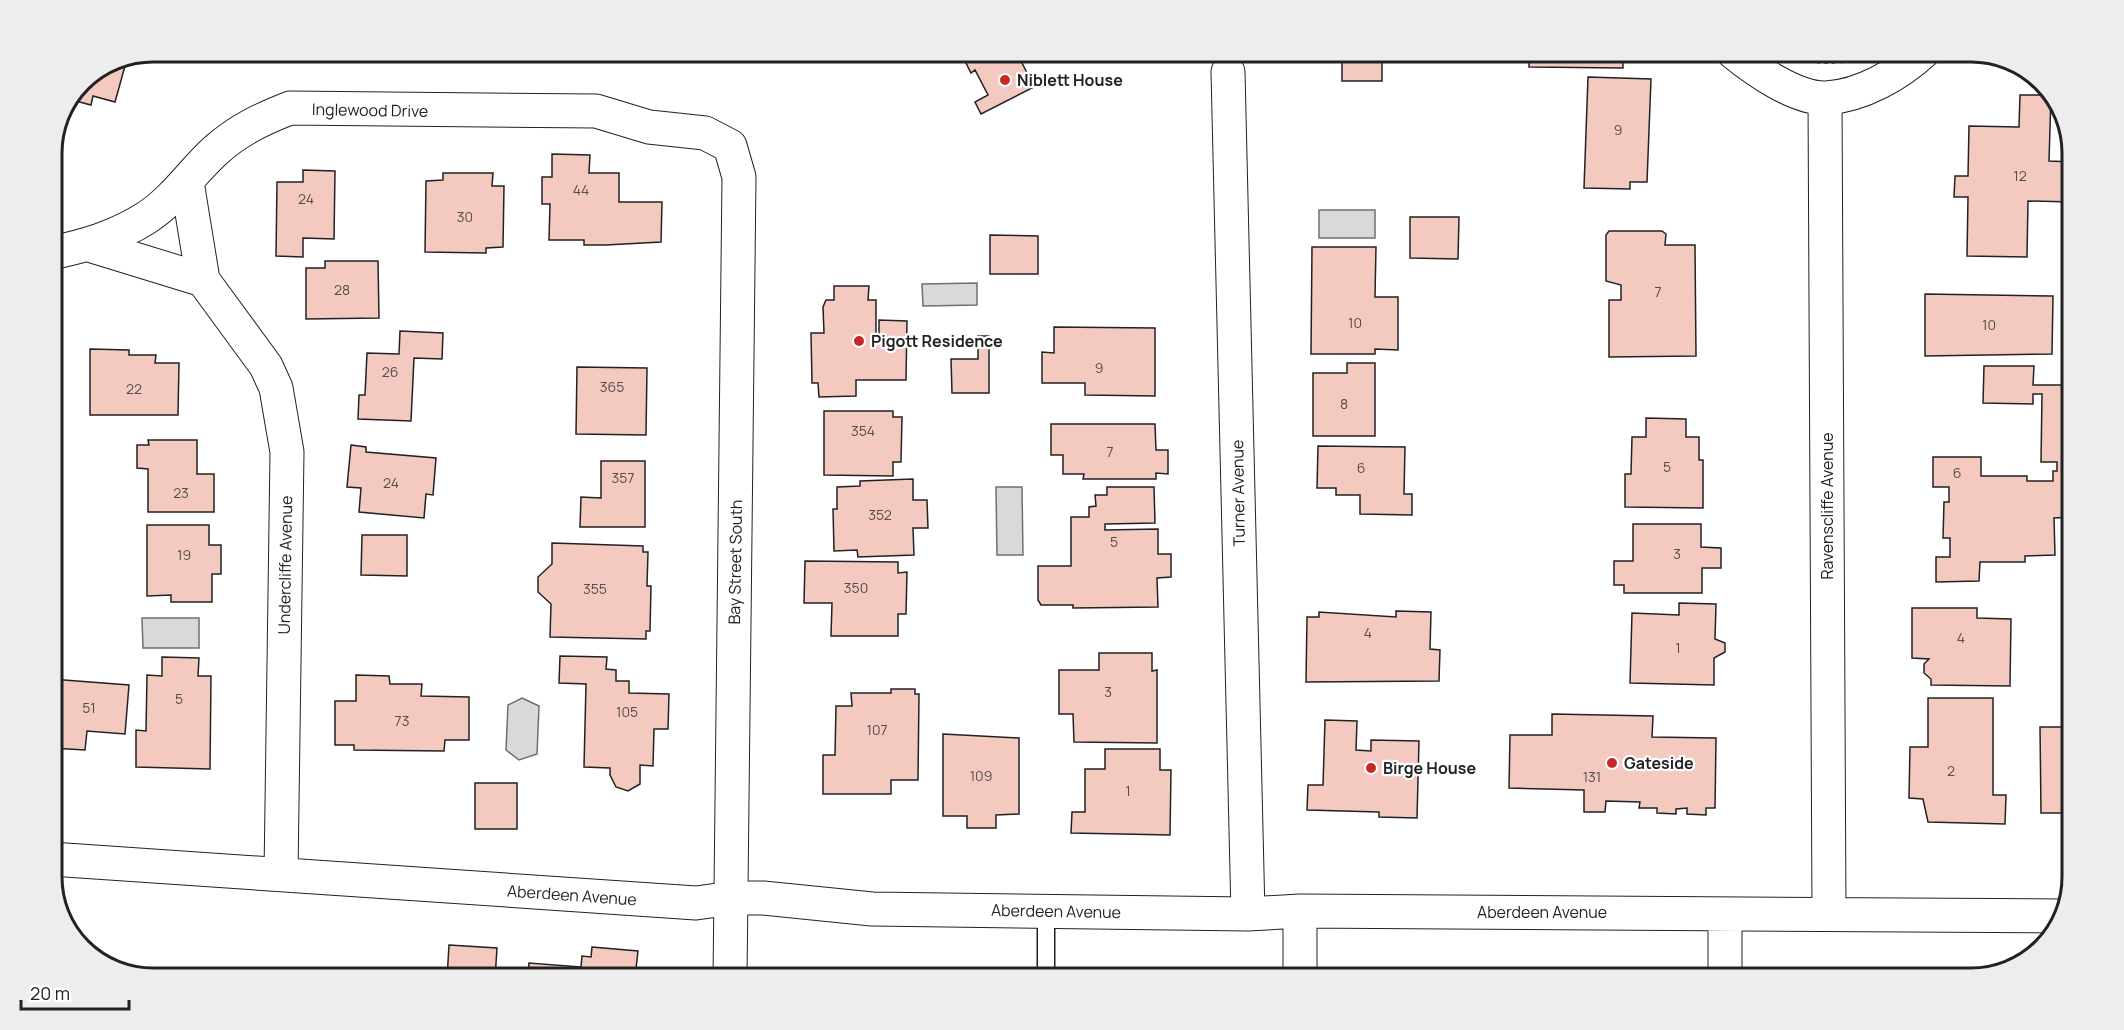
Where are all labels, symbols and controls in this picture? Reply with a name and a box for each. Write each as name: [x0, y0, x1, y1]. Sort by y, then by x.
place label: Niblett House: [1017, 69, 1123, 91]
marker: Niblett House: [998, 73, 1012, 87]
street label: Inglewood Drive: [312, 98, 428, 122]
house number: 9: [1614, 120, 1622, 139]
house number: 12: [2013, 166, 2027, 185]
house number: 44: [573, 180, 589, 199]
house number: 24: [298, 189, 314, 208]
house number: 30: [457, 207, 473, 226]
house number: 28: [334, 280, 350, 299]
house number: 7: [1654, 282, 1662, 301]
house number: 10: [1348, 313, 1362, 332]
house number: 10: [1982, 315, 1996, 334]
place label: Pigott Residence: [871, 330, 1003, 352]
marker: Pigott Residence: [852, 334, 866, 348]
house number: 9: [1095, 358, 1103, 377]
house number: 26: [382, 362, 398, 381]
house number: 365: [600, 377, 624, 396]
house number: 22: [126, 379, 142, 398]
house number: 8: [1340, 394, 1348, 413]
house number: 354: [851, 421, 875, 440]
street label: Ravenscliffe Avenue: [1816, 432, 1838, 580]
street label: Turner Avenue: [1226, 440, 1250, 546]
house number: 7: [1106, 442, 1114, 461]
house number: 5: [1663, 457, 1671, 476]
house number: 6: [1357, 458, 1365, 477]
house number: 6: [1953, 463, 1961, 482]
house number: 357: [612, 468, 634, 487]
house number: 24: [383, 473, 399, 492]
house number: 23: [173, 483, 189, 502]
street label: Undercliffe Avenue: [273, 495, 297, 635]
street label: Bay Street South: [723, 499, 747, 625]
house number: 352: [868, 505, 892, 524]
house number: 5: [1110, 532, 1118, 551]
house number: 3: [1673, 544, 1681, 563]
house number: 19: [177, 545, 191, 564]
house number: 350: [844, 578, 868, 597]
house number: 355: [583, 579, 607, 598]
house number: 4: [1364, 623, 1372, 642]
house number: 4: [1957, 628, 1965, 647]
house number: 1: [1675, 638, 1681, 657]
house number: 3: [1104, 682, 1112, 701]
house number: 5: [175, 689, 183, 708]
house number: 51: [82, 698, 96, 717]
house number: 105: [616, 702, 638, 721]
house number: 73: [395, 711, 409, 730]
house number: 107: [866, 720, 888, 739]
place label: Gateside: [1624, 752, 1694, 774]
marker: Gateside: [1605, 756, 1619, 770]
place label: Birge House: [1383, 757, 1476, 779]
marker: Birge House: [1364, 761, 1378, 775]
house number: 2: [1947, 761, 1955, 780]
house number: 109: [970, 766, 992, 785]
house number: 131: [1583, 767, 1601, 786]
house number: 1: [1125, 781, 1131, 800]
street label: Aberdeen Avenue: [506, 879, 638, 911]
street label: Aberdeen Avenue: [991, 899, 1121, 923]
street label: Aberdeen Avenue: [1477, 901, 1607, 923]
scale bar: [21, 973, 129, 1011]
text: 20 m: [30, 981, 70, 1005]

